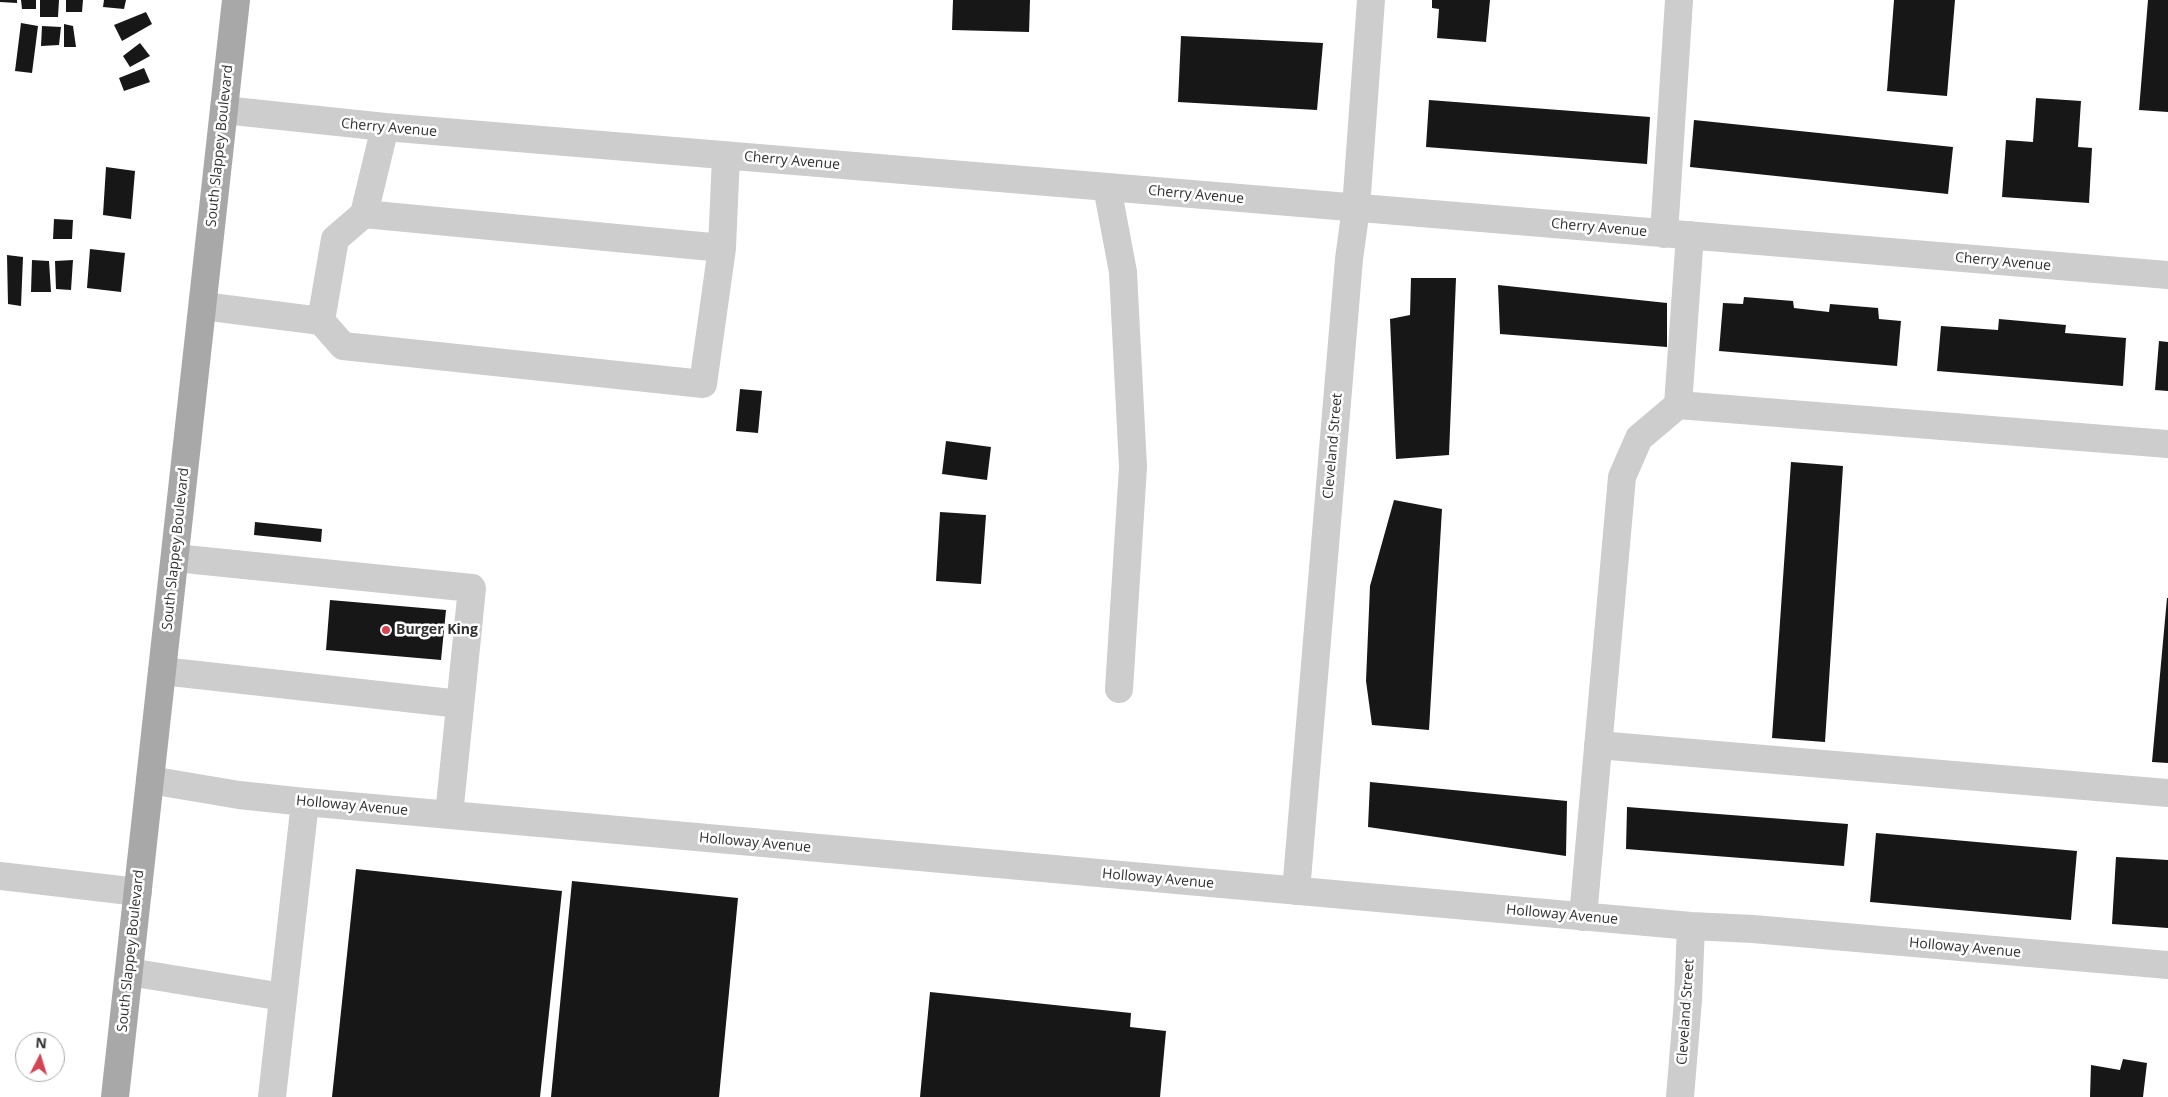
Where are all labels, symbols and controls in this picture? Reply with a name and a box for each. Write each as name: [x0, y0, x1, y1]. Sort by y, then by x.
street label: South Slappey Boulevard: [203, 64, 237, 228]
street label: Cherry Avenue: [340, 115, 438, 141]
street label: Cherry Avenue: [743, 148, 841, 174]
street label: Cherry Avenue: [1147, 182, 1245, 208]
street label: Cherry Avenue: [1550, 215, 1648, 241]
street label: Cherry Avenue: [1954, 249, 2052, 275]
street label: Cleveland Street: [1320, 392, 1346, 500]
street label: South Slappey Boulevard: [159, 467, 193, 631]
place label: Burger King: [396, 622, 478, 638]
marker: Burger King: [380, 624, 392, 636]
street label: Holloway Avenue: [295, 793, 409, 819]
street label: Holloway Avenue: [698, 830, 812, 856]
street label: Holloway Avenue: [1101, 866, 1215, 892]
street label: South Slappey Boulevard: [114, 869, 148, 1033]
street label: Holloway Avenue: [1505, 902, 1619, 928]
street label: Holloway Avenue: [1908, 935, 2022, 961]
street label: Cleveland Street: [1674, 958, 1698, 1066]
north arrow: [15, 1032, 65, 1082]
text: N: [35, 1033, 48, 1053]

